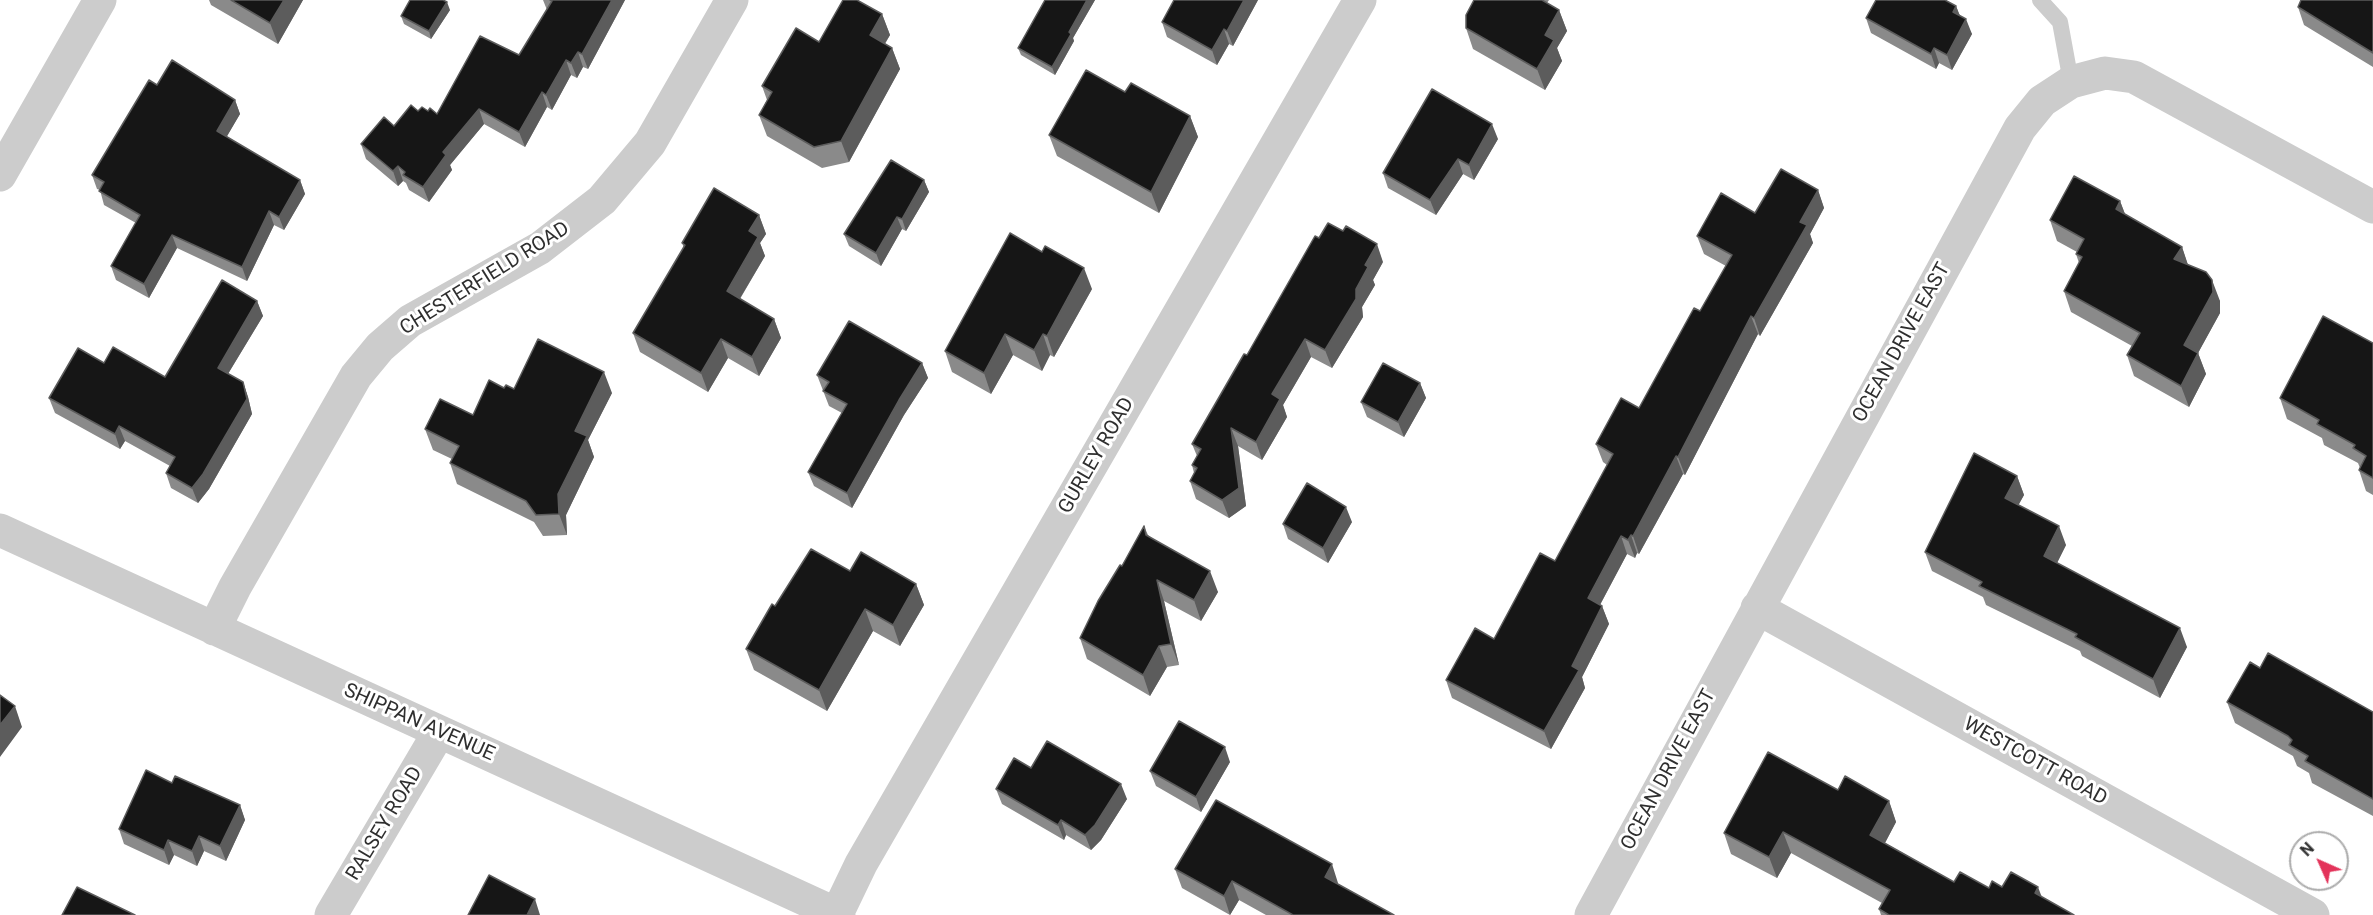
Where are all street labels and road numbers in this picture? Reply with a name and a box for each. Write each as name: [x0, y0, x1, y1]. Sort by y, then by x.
street label: CHESTERFIELD ROAD: [396, 217, 574, 341]
street label: OCEAN DRIVE EAST: [1848, 259, 1956, 427]
street label: GURLEY ROAD: [1054, 394, 1140, 518]
street label: SHIPPAN AVENUE: [340, 679, 498, 767]
street label: OCEAN DRIVE EAST: [1616, 686, 1722, 854]
street label: WESTCOTT ROAD: [1959, 713, 2111, 811]
street label: RALSEY ROAD: [342, 763, 428, 885]

